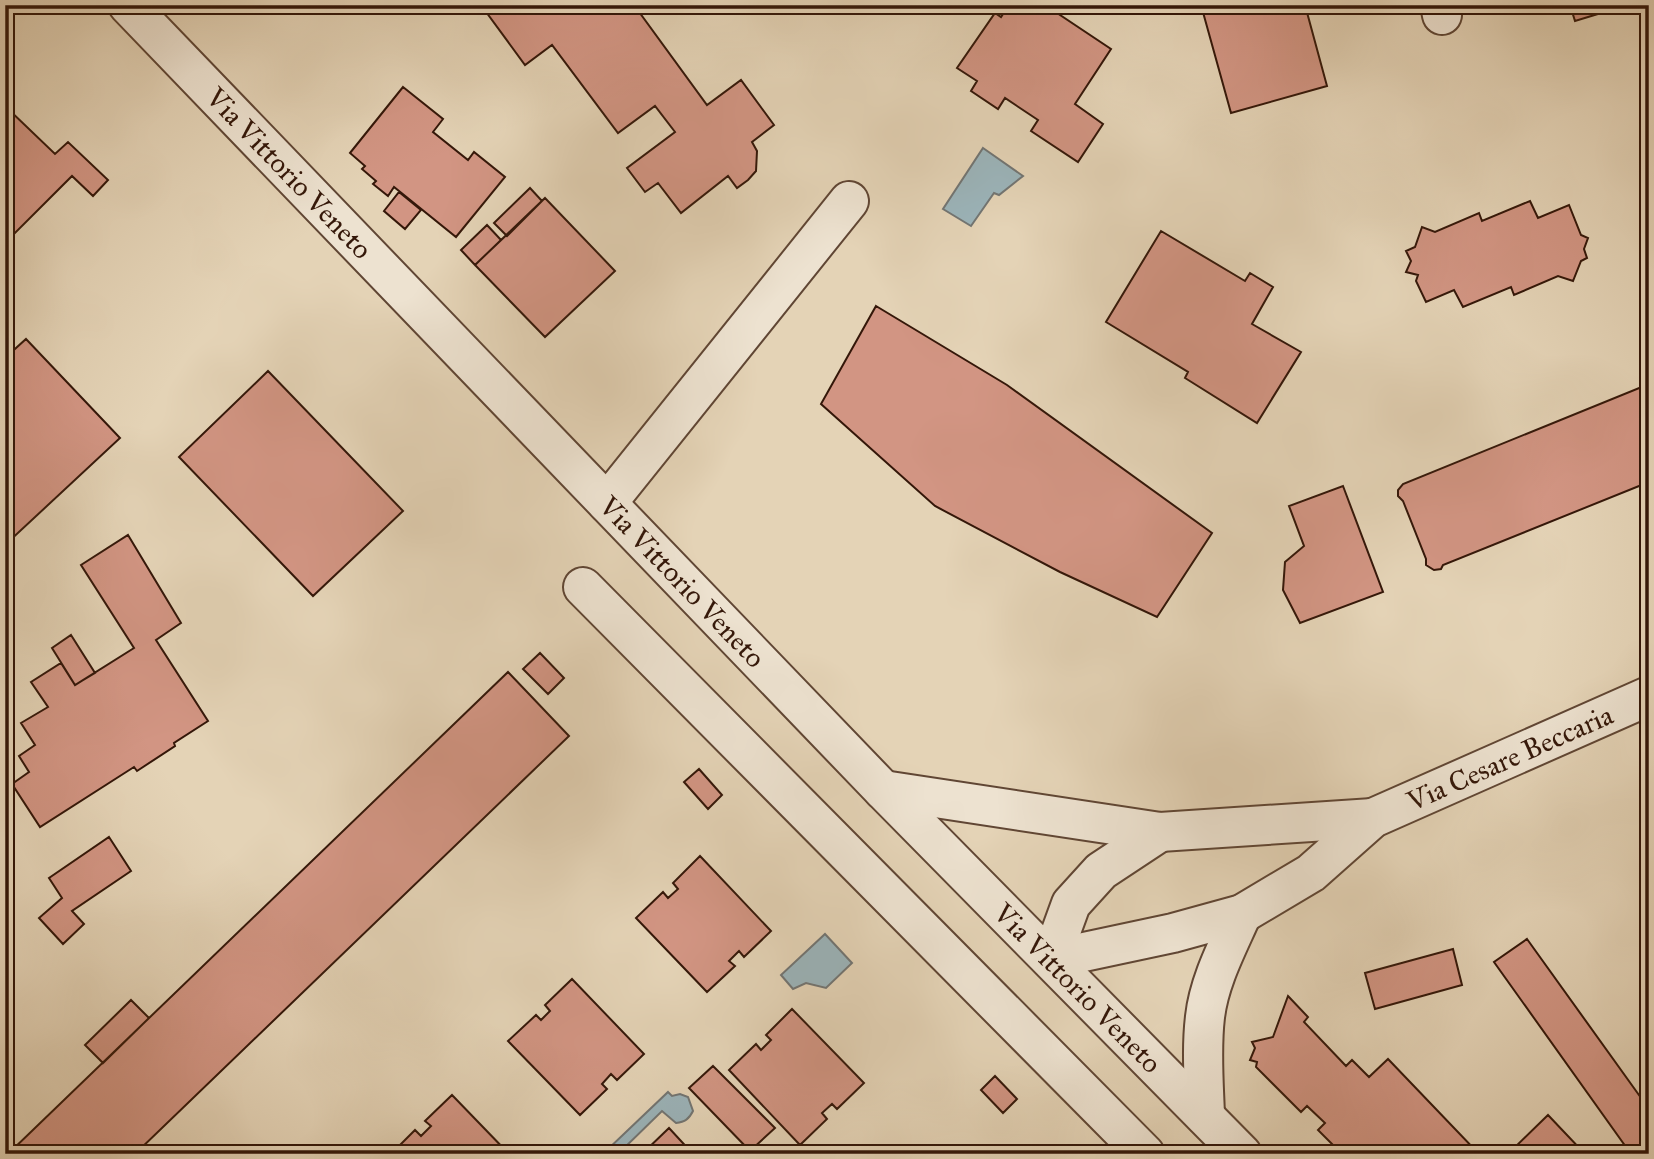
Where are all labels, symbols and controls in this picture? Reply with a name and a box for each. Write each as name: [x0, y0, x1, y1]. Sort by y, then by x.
street label: Via Vittorio Veneto: [198, 79, 380, 266]
street label: Via Vittorio Veneto: [591, 488, 773, 675]
street label: Via Cesare Beccaria: [1401, 697, 1619, 819]
street label: Via Vittorio Veneto: [986, 895, 1169, 1080]

